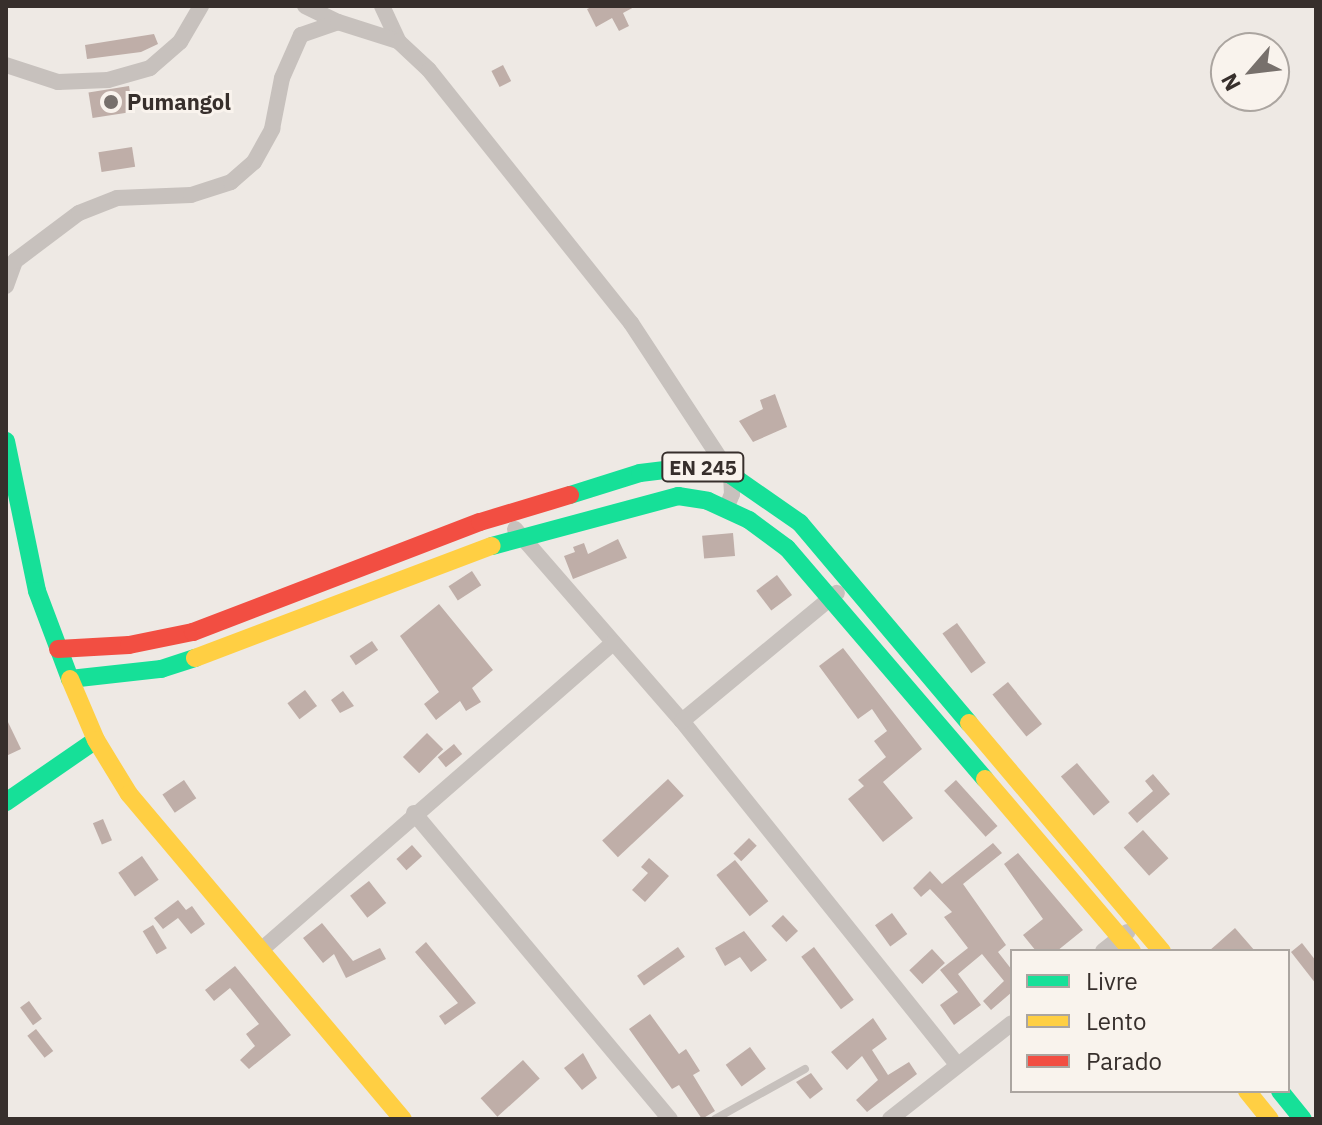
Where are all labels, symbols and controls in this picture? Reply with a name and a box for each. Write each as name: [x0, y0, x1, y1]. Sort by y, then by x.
north arrow: [1210, 32, 1290, 112]
text: N: [1214, 69, 1247, 96]
place label: Pumangol: [127, 89, 231, 115]
marker: Pumangol: [102, 93, 120, 111]
road number: EN 245: [661, 451, 745, 483]
legend: [1010, 949, 1290, 1093]
text: Livre: [1086, 965, 1138, 997]
text: Lento: [1086, 1005, 1146, 1037]
text: Parado: [1086, 1045, 1162, 1077]

